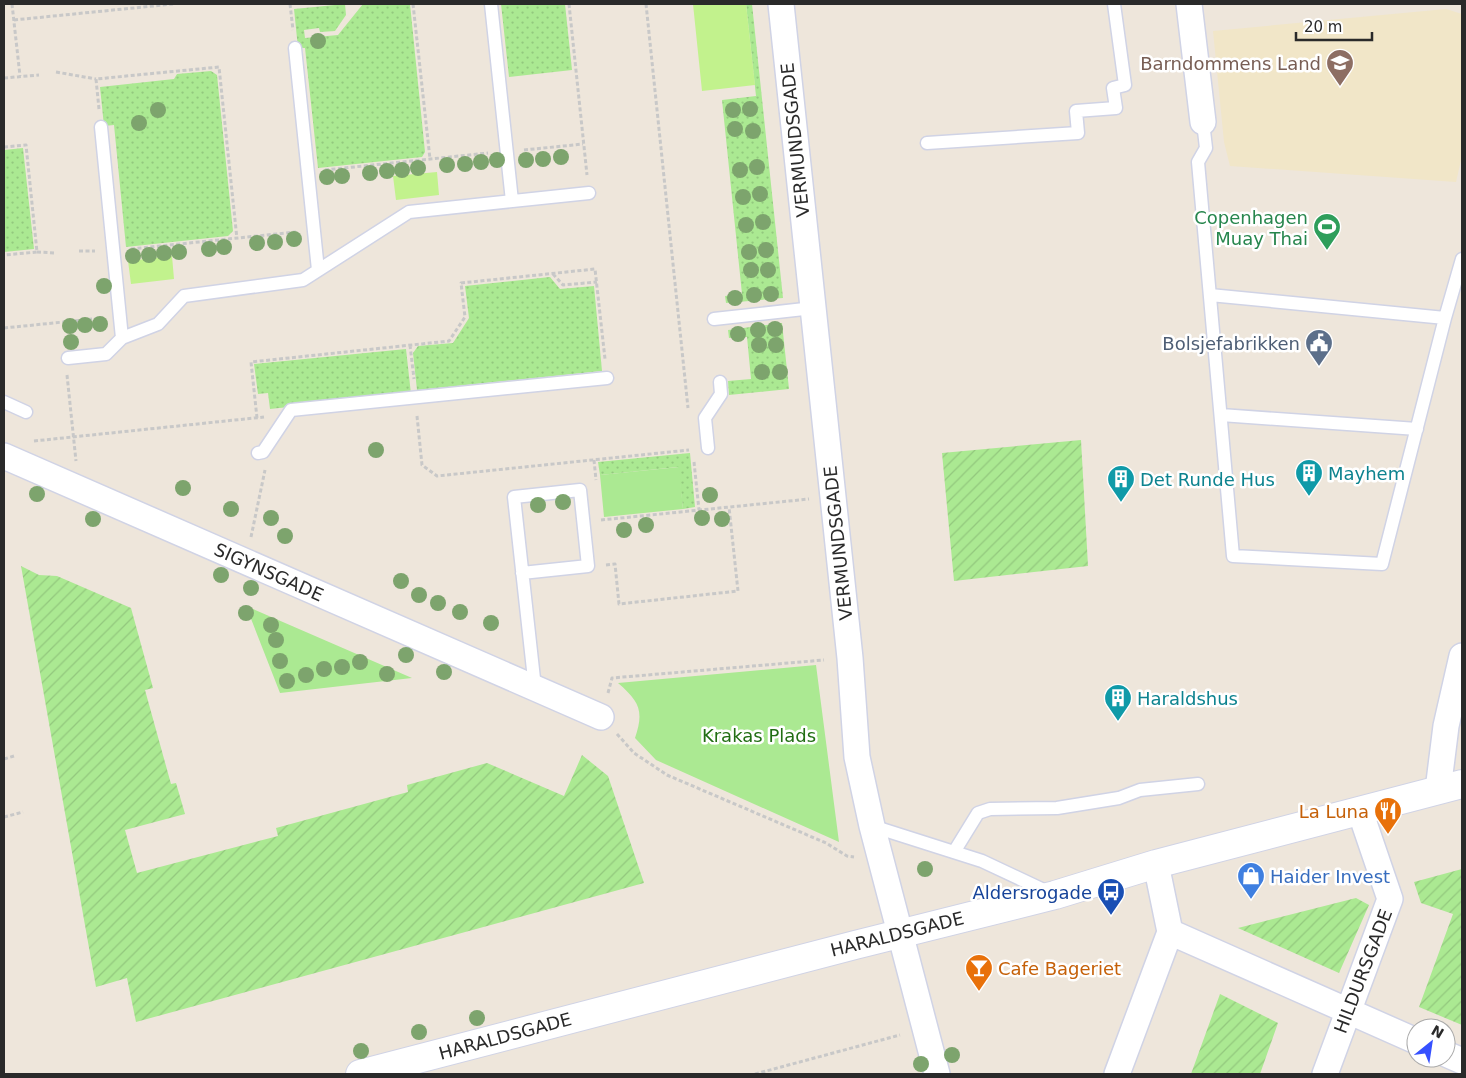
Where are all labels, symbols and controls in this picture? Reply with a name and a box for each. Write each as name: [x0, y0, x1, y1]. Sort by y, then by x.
scale bar: [1296, 10, 1372, 42]
text: 20 m: [1304, 18, 1342, 36]
school or university icon: Barndommens Land: [1325, 48, 1355, 87]
place label: Barndommens Land: [1140, 53, 1321, 74]
street label: VERMUNDSGADE: [776, 62, 814, 218]
place label: Copenhagen Muay Thai: [1194, 207, 1308, 249]
sports icon: Copenhagen Muay Thai: [1312, 212, 1342, 251]
public building icon: Bolsjefabrikken: [1304, 328, 1334, 367]
place label: Bolsjefabrikken: [1162, 333, 1300, 354]
building icon: Mayhem: [1294, 458, 1324, 497]
place label: Mayhem: [1328, 463, 1405, 484]
building icon: Det Runde Hus: [1106, 464, 1136, 503]
street label: VERMUNDSGADE: [819, 465, 857, 621]
place label: Det Runde Hus: [1140, 469, 1275, 490]
street label: SIGYNSGADE: [211, 539, 327, 605]
building icon: Haraldshus: [1103, 683, 1133, 722]
place label: Haraldshus: [1137, 688, 1238, 709]
park label: Krakas Plads: [702, 725, 816, 746]
restaurant icon: La Luna: [1373, 796, 1403, 835]
place label: La Luna: [1299, 801, 1369, 822]
shop icon: Haider Invest: [1236, 861, 1266, 900]
place label: Haider Invest: [1270, 866, 1390, 887]
bus stop icon: Aldersrogade: [1096, 877, 1126, 916]
place label: Aldersrogade: [972, 882, 1092, 903]
street label: HILDURSGADE: [1330, 906, 1396, 1036]
street label: HARALDSGADE: [828, 907, 966, 961]
bar icon: Cafe Bageriet: [964, 953, 994, 992]
place label: Cafe Bageriet: [998, 958, 1121, 979]
street label: HARALDSGADE: [436, 1008, 574, 1064]
north arrow: [1406, 1018, 1456, 1068]
text: N: [1428, 1022, 1447, 1042]

